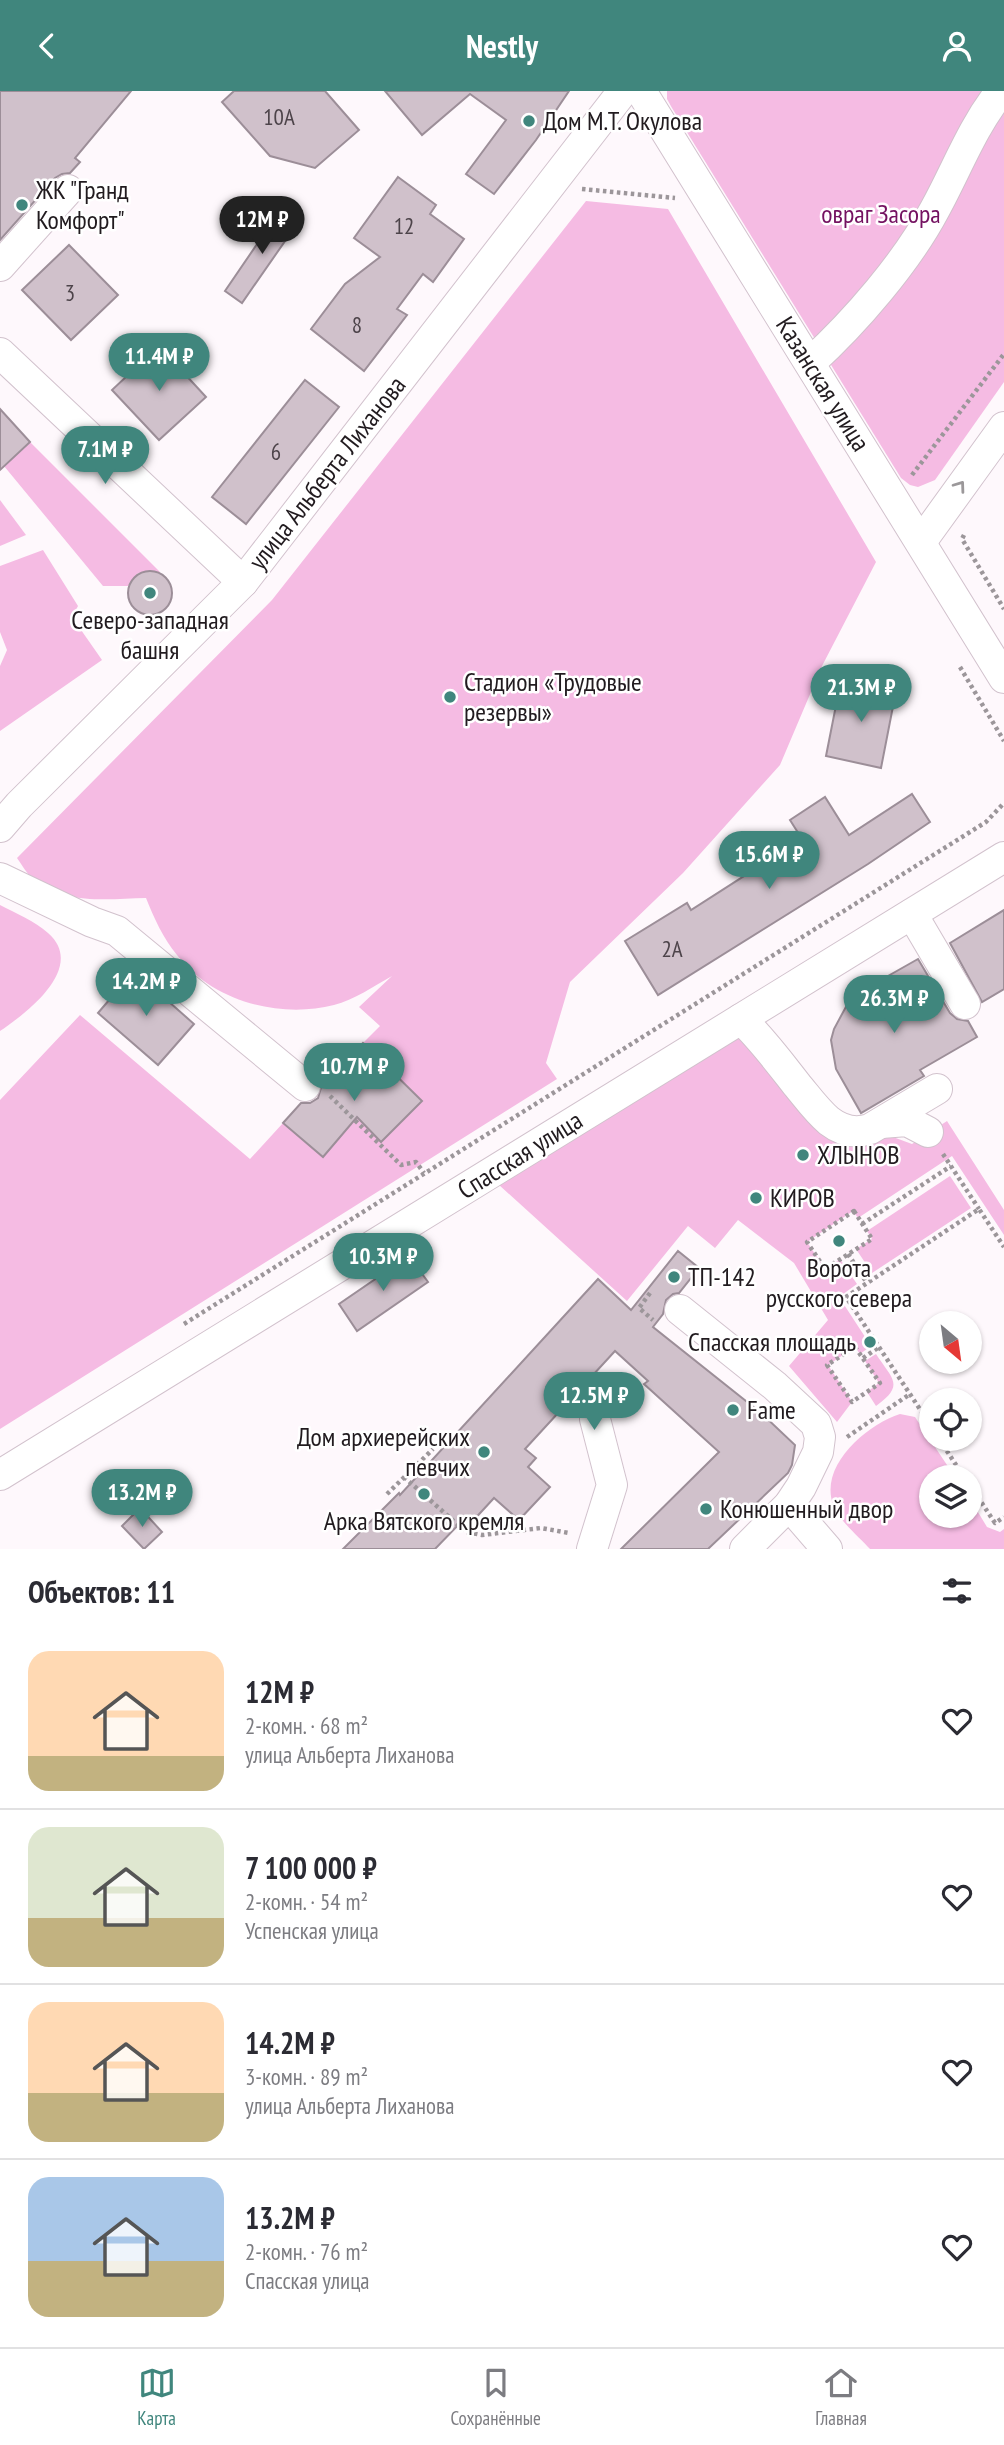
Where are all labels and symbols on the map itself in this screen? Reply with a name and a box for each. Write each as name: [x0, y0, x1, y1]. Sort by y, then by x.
house number: 10А: [263, 102, 295, 131]
place label: Дом М.Т. Окулова: [543, 104, 702, 137]
marker: Дом М.Т. Окулова: [521, 113, 537, 129]
place label: ЖК "Гранд Комфорт": [35, 173, 129, 236]
marker: ЖК "Гранд Комфорт": [14, 197, 30, 213]
pin: 12M ₽: [213, 197, 311, 256]
park label: овраг Засора: [821, 197, 941, 230]
house number: 12: [394, 211, 414, 240]
house number: 3: [65, 278, 75, 307]
house number: 8: [352, 310, 362, 339]
street label: Казанская улица: [769, 310, 878, 457]
pin: 11.4M ₽: [94, 334, 224, 393]
street label: улица Альберта Лиханова: [241, 369, 413, 576]
pin: 7.1M ₽: [48, 427, 162, 486]
house number: 6: [271, 437, 281, 466]
one-way arrow: [952, 481, 964, 494]
marker: Северо-западная башня: [142, 585, 158, 601]
place label: Северо-западная башня: [71, 603, 229, 666]
place label: Стадион «Трудовые резервы»: [464, 665, 642, 728]
pin: 21.3M ₽: [796, 665, 926, 724]
marker: Стадион «Трудовые резервы»: [442, 689, 458, 705]
pin: 15.6M ₽: [704, 831, 834, 891]
house number: 2А: [661, 934, 683, 963]
pin: 14.2M ₽: [81, 958, 211, 1018]
pin: 26.3M ₽: [829, 975, 959, 1035]
pin: 10.7M ₽: [289, 1044, 419, 1103]
street label: Спасская улица: [451, 1103, 588, 1206]
place label: ХЛЫНОВ: [817, 1138, 899, 1171]
marker: ХЛЫНОВ: [795, 1147, 811, 1163]
place label: КИРОВ: [770, 1181, 835, 1214]
marker: КИРОВ: [748, 1190, 764, 1206]
pin: 10.3M ₽: [318, 1233, 448, 1293]
marker: Ворота русского севера: [831, 1233, 847, 1249]
place label: Ворота русского севера: [766, 1251, 912, 1314]
place label: ТП-142: [688, 1260, 756, 1293]
marker: ТП-142: [666, 1269, 682, 1285]
north arrow: [919, 1311, 982, 1374]
place label: Спасская площадь: [688, 1325, 856, 1358]
marker: Спасская площадь: [862, 1334, 878, 1350]
pin: 12.5M ₽: [529, 1373, 659, 1432]
place label: Fame: [747, 1393, 796, 1426]
marker: Fame: [725, 1402, 741, 1418]
place label: Дом архиерейских певчих: [297, 1420, 470, 1483]
marker: Дом архиерейских певчих: [476, 1444, 492, 1460]
pin: 13.2M ₽: [77, 1469, 207, 1529]
marker: Арка Вятского кремля: [416, 1486, 432, 1502]
place label: Конюшенный двор: [720, 1492, 893, 1525]
marker: Конюшенный двор: [698, 1501, 714, 1517]
place label: Арка Вятского кремля: [324, 1504, 524, 1537]

